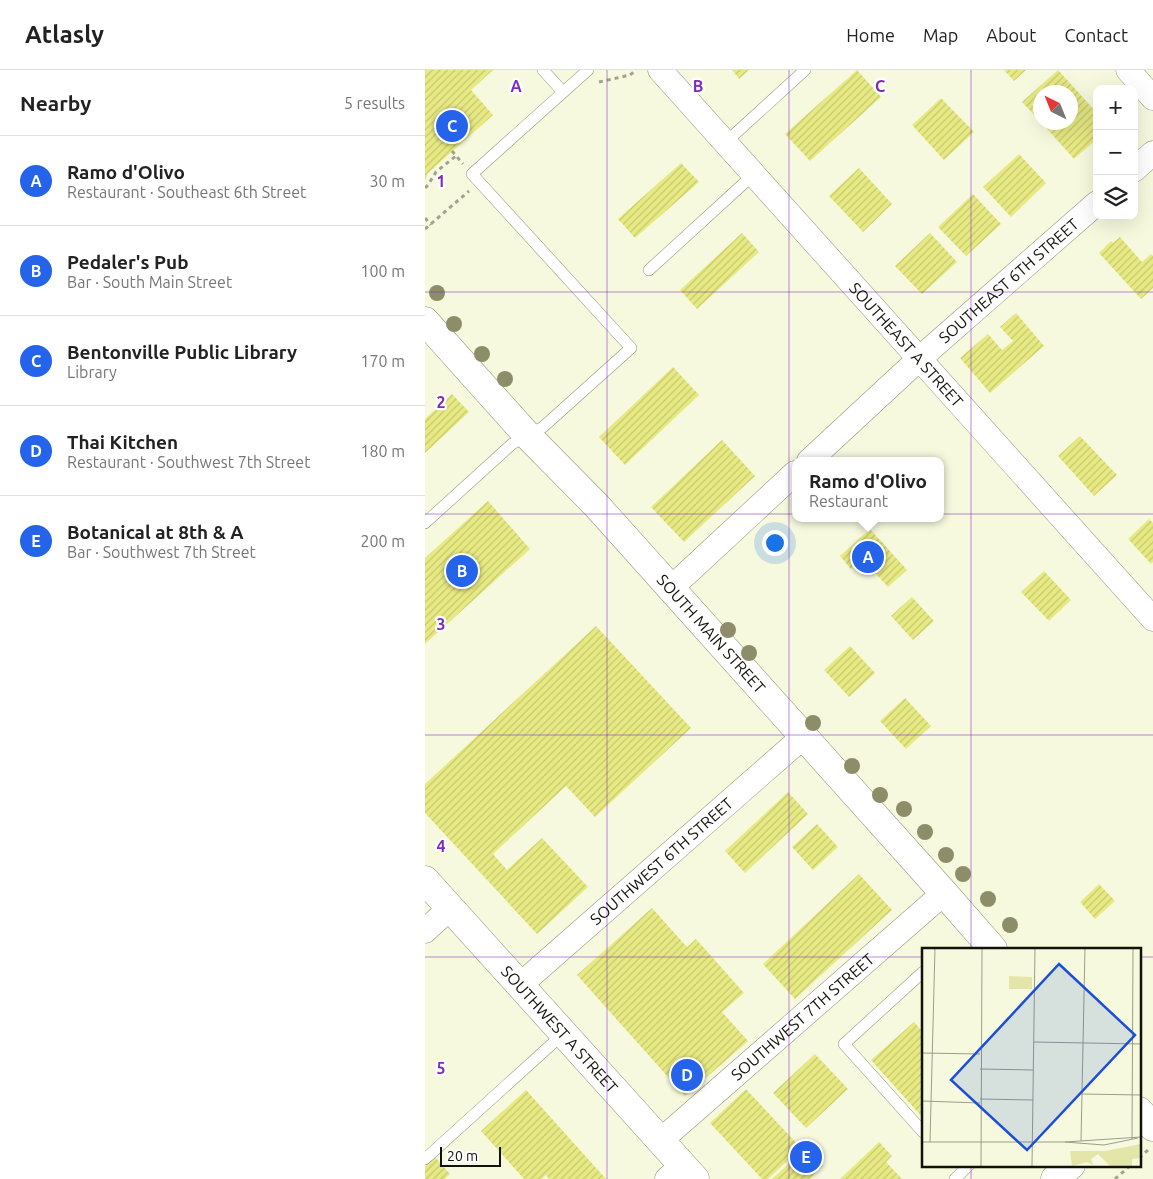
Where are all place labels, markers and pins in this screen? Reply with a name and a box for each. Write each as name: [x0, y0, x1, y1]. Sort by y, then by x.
pin: C: [436, 107, 468, 145]
pin: A: [852, 538, 884, 576]
pin: B: [446, 552, 478, 590]
pin: D: [671, 1056, 703, 1094]
pin: E: [790, 1138, 822, 1176]

